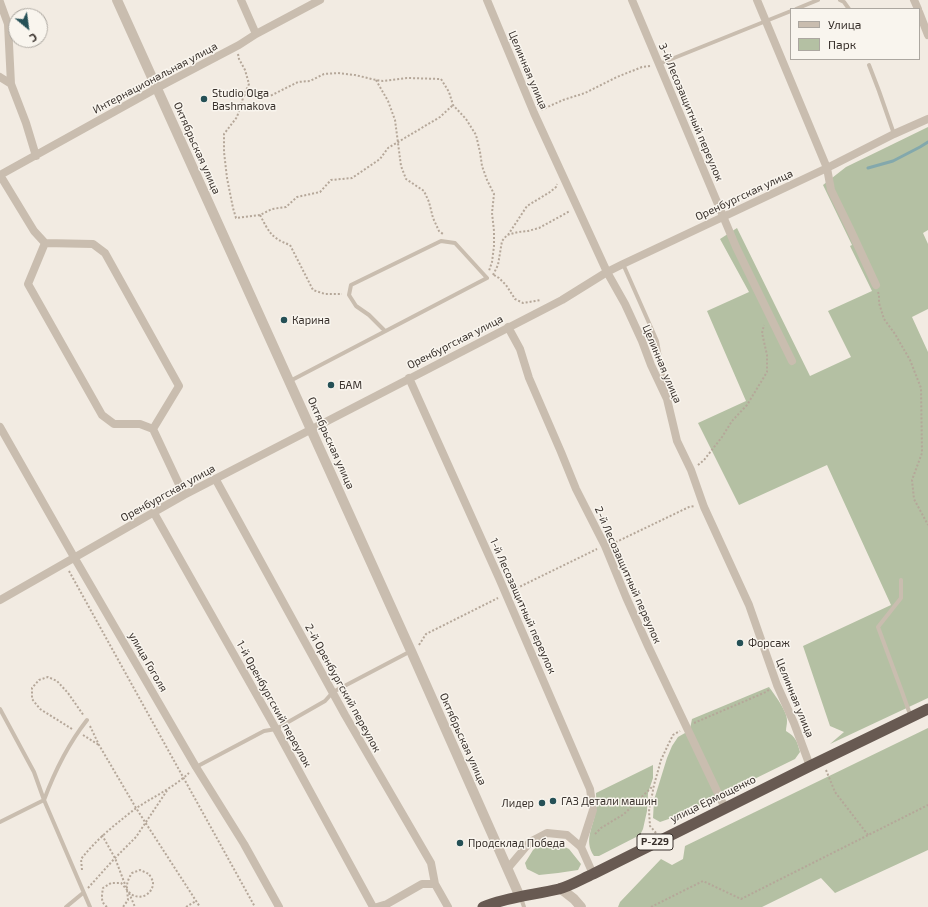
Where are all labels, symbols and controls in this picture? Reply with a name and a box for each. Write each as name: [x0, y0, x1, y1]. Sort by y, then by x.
north arrow: [8, 8, 48, 48]
legend: [790, 8, 920, 60]
text: Улица: [828, 17, 861, 31]
street label: Целинная улица: [505, 29, 551, 111]
text: С: [28, 31, 40, 45]
text: Парк: [828, 37, 856, 51]
street label: Интернациональная улица: [90, 39, 220, 117]
street label: 3-й Лесозащитный переулок: [656, 41, 726, 183]
place label: Studio Olga Bashmakova: [212, 86, 276, 112]
marker: Studio Olga Bashmakova: [199, 94, 209, 104]
street label: Октябрьская улица: [171, 100, 223, 196]
street label: Оренбургская улица: [693, 167, 795, 223]
street label: Оренбургская улица: [405, 312, 505, 372]
place label: Карина: [292, 313, 330, 327]
marker: Карина: [279, 315, 289, 325]
street label: Целинная улица: [639, 323, 685, 405]
place label: БАМ: [339, 378, 362, 392]
marker: БАМ: [326, 380, 336, 390]
street label: Октябрьская улица: [305, 395, 357, 491]
street label: Оренбургская улица: [118, 462, 218, 524]
street label: 2-й Лесозащитный переулок: [592, 504, 664, 646]
street label: 1-й Лесозащитный переулок: [487, 536, 559, 676]
street label: 2-й Оренбургский переулок: [302, 622, 384, 754]
street label: улица Гоголя: [126, 630, 170, 694]
place label: Форсаж: [748, 636, 790, 650]
street label: 1-й Оренбургский переулок: [234, 638, 314, 770]
marker: Форсаж: [735, 638, 745, 648]
street label: Целинная улица: [773, 656, 817, 740]
street label: Октябрьская улица: [437, 691, 489, 787]
street label: улица Ермощенко: [668, 773, 758, 825]
place label: ГАЗ Детали машин: [561, 794, 657, 808]
place label: Лидер: [502, 796, 534, 810]
marker: ГАЗ Детали машин: [548, 796, 558, 806]
marker: Лидер: [537, 798, 547, 808]
road number: Р-229: [637, 834, 673, 850]
place label: Продсклад Победа: [468, 836, 565, 850]
marker: Продсклад Победа: [455, 838, 465, 848]

